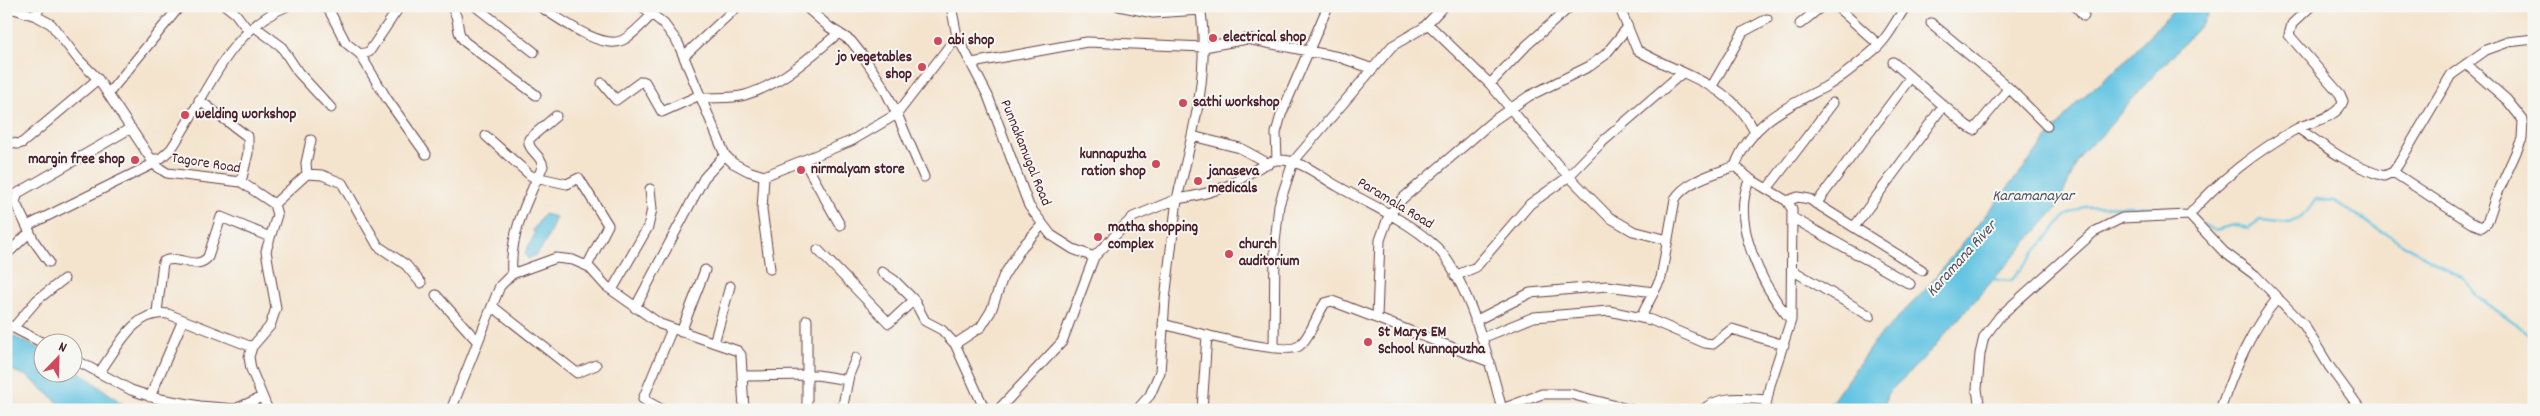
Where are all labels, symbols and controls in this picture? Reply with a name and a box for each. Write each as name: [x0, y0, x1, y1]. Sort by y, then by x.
place label: electrical shop: [1223, 27, 1307, 49]
place label: abi shop: [948, 30, 995, 52]
marker: electrical shop: [1207, 32, 1219, 44]
marker: abi shop: [932, 35, 944, 47]
place label: jo vegetables shop: [834, 47, 912, 86]
marker: jo vegetables shop: [916, 61, 928, 73]
place label: sathi workshop: [1193, 92, 1280, 114]
street label: Punnakamugal Road: [994, 97, 1056, 209]
marker: sathi workshop: [1177, 97, 1189, 109]
place label: welding workshop: [195, 104, 296, 126]
marker: welding workshop: [179, 109, 191, 121]
place label: kunnapuzha ration shop: [1080, 144, 1147, 183]
street label: Tagore Road: [170, 148, 242, 180]
place label: margin free shop: [28, 149, 125, 171]
marker: margin free shop: [129, 154, 141, 166]
marker: kunnapuzha ration shop: [1150, 158, 1162, 170]
place label: nirmalyam store: [811, 159, 905, 181]
place label: janaseva medicals: [1206, 161, 1260, 200]
marker: nirmalyam store: [795, 164, 807, 176]
street label: Paramala Road: [1353, 172, 1437, 236]
marker: janaseva medicals: [1192, 175, 1204, 187]
water label: Karamanayar: [1992, 185, 2076, 208]
water label: Karamana River: [1921, 214, 2004, 302]
place label: matha shopping complex: [1108, 217, 1199, 256]
marker: matha shopping complex: [1092, 231, 1104, 243]
place label: church auditorium: [1239, 234, 1300, 273]
marker: church auditorium: [1223, 248, 1235, 260]
place label: St Marys EM School Kunnapuzha: [1378, 322, 1486, 361]
north arrow: [32, 334, 82, 384]
marker: St Marys EM School Kunnapuzha: [1362, 336, 1374, 348]
text: N: [55, 337, 69, 358]

